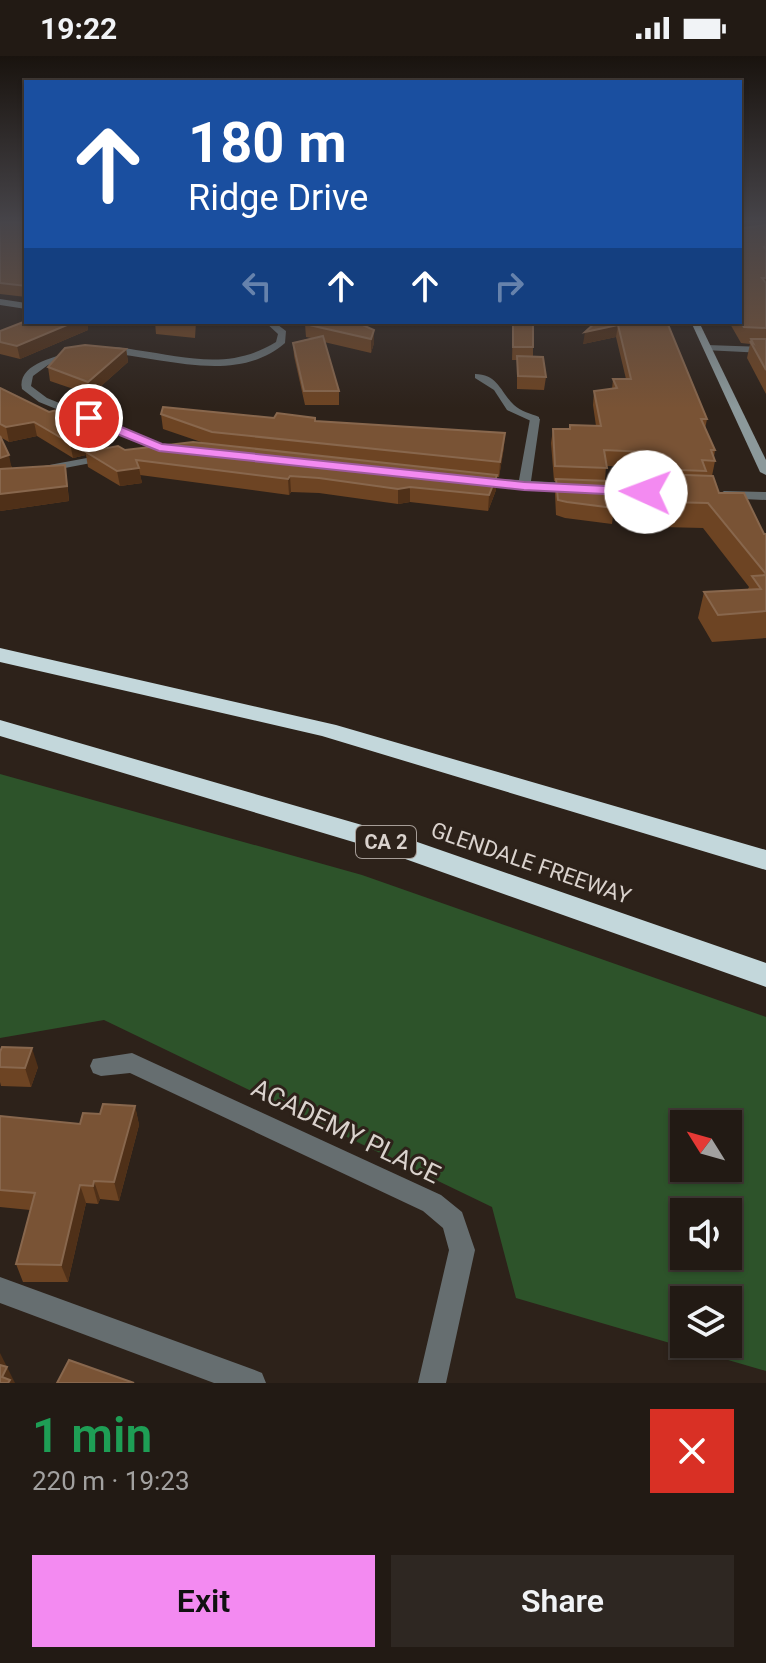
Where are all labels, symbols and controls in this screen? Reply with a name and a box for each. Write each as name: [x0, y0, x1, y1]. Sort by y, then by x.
text: 19:22: [40, 11, 117, 46]
text: 180 m: [188, 110, 347, 176]
icon: ahead: [56, 112, 160, 216]
text: Ridge Drive: [188, 177, 368, 219]
icon: left: [235, 264, 279, 308]
icon: ahead: [319, 264, 363, 308]
icon: ahead: [403, 264, 447, 308]
icon: right: [487, 264, 531, 308]
pin: [55, 384, 123, 452]
icon: arrive: [67, 396, 111, 440]
position arrow: [604, 450, 688, 534]
street label: GLENDALE FREEWAY: [428, 817, 635, 909]
road number: CA 2: [356, 826, 416, 858]
street label: ACADEMY PLACE: [247, 1072, 445, 1190]
north arrow: [670, 1110, 742, 1182]
map controls: [670, 1110, 742, 1358]
button: sound: [670, 1198, 742, 1270]
button: layers: [670, 1286, 742, 1358]
text: 1 min: [32, 1407, 152, 1464]
button: close: [650, 1409, 734, 1493]
text: 220 m · 19:23: [32, 1466, 190, 1496]
button: Exit: [32, 1555, 375, 1647]
button: Share: [391, 1555, 734, 1647]

